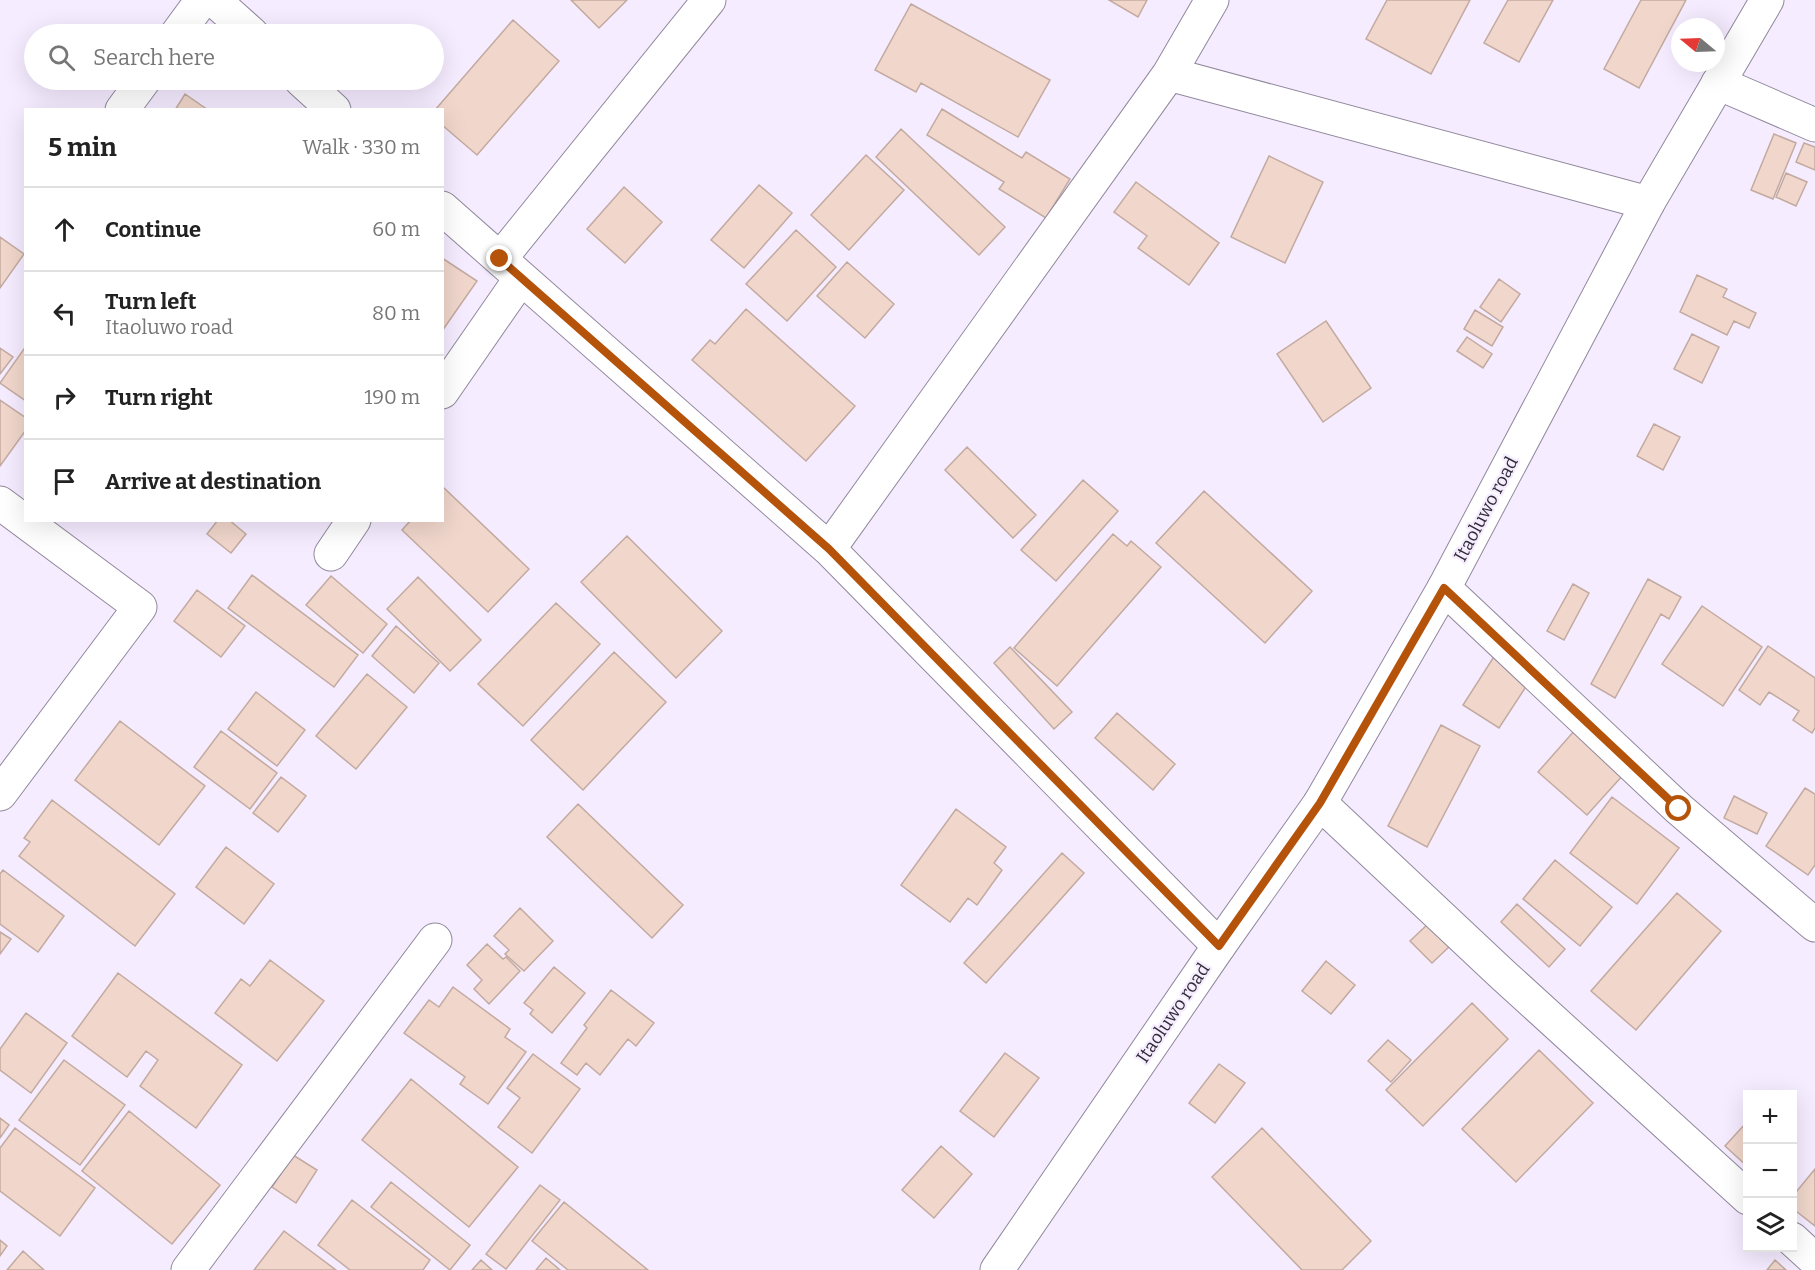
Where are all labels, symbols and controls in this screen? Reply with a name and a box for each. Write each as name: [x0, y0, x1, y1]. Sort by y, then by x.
north arrow: [1671, 18, 1725, 72]
search box: [24, 24, 444, 90]
icon: search: [45, 41, 78, 74]
text: Search here: [93, 44, 215, 71]
text: 5 min: [48, 132, 117, 163]
text: Walk · 330 m: [303, 135, 420, 159]
icon: ahead: [48, 213, 81, 246]
text: Continue: [105, 216, 201, 243]
text: 60 m: [372, 217, 420, 241]
route end: [486, 245, 512, 271]
text: Turn left: [105, 288, 197, 315]
icon: left: [48, 297, 81, 330]
text: 80 m: [372, 301, 420, 325]
text: Itaoluwo road: [105, 315, 233, 339]
icon: right: [48, 381, 81, 414]
text: Turn right: [105, 384, 213, 411]
text: 190 m: [364, 385, 420, 409]
street label: Itaoluwo road: [1449, 453, 1523, 565]
icon: arrive: [48, 465, 81, 498]
text: Arrive at destination: [105, 468, 321, 495]
route start: [1665, 795, 1691, 821]
street label: Itaoluwo road: [1132, 959, 1215, 1067]
map controls: [1743, 1090, 1797, 1252]
button: +: [1743, 1090, 1797, 1144]
button: −: [1743, 1144, 1797, 1198]
button: layers: [1743, 1198, 1797, 1252]

